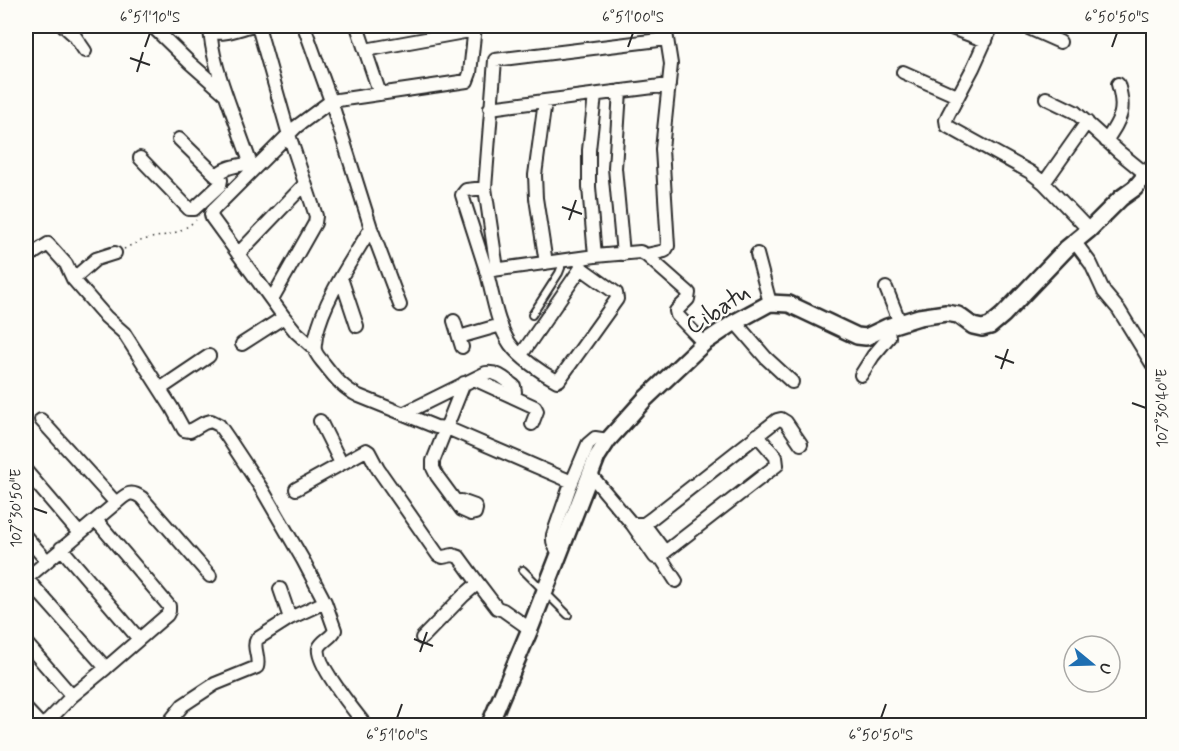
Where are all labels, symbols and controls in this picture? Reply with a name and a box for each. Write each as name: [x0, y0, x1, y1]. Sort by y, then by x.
text: 6°51'10"S: [120, 8, 180, 28]
text: 6°51'00"S: [602, 8, 664, 28]
text: 6°50'50"S: [1085, 8, 1149, 28]
street label: Cibatu: [680, 278, 756, 342]
text: 107°30'40"E: [1153, 368, 1173, 447]
text: 107°30'50"E: [7, 468, 27, 548]
north arrow: [1062, 634, 1122, 694]
text: U: [1093, 660, 1116, 677]
text: 6°51'00"S: [366, 726, 428, 746]
text: 6°50'50"S: [849, 726, 913, 746]

